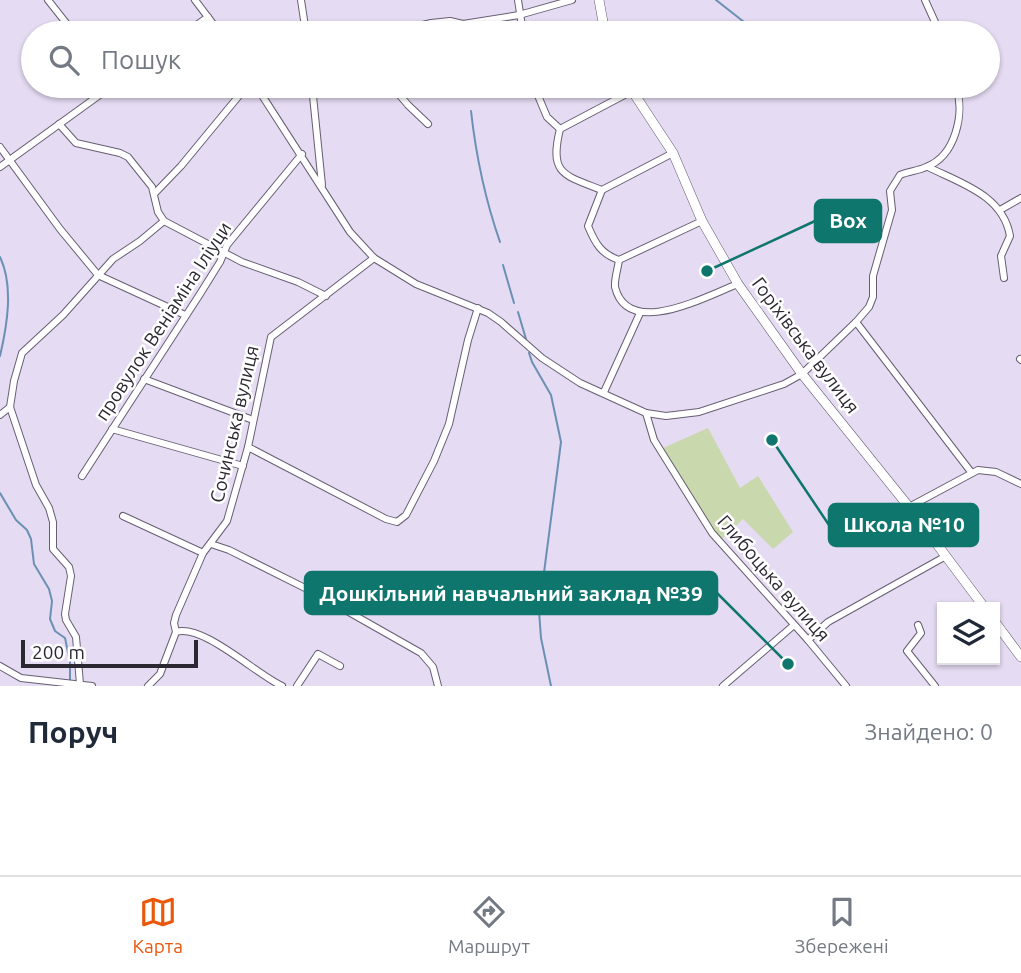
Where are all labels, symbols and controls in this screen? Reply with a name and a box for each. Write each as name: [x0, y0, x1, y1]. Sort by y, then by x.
search box: [21, 21, 1000, 98]
icon: search: [45, 41, 83, 79]
text: Пошук: [101, 45, 181, 74]
callout: Box: [815, 200, 881, 242]
text: Box: [829, 208, 867, 232]
street label: провулок Веніаміна Іліуци: [90, 217, 236, 425]
street label: Горіхівська вулиця: [748, 273, 864, 417]
street label: Сочинська вулиця: [205, 343, 263, 505]
callout: Школа №10: [829, 504, 978, 546]
street label: Глибоцька вулиця: [713, 510, 835, 646]
text: Школа №10: [843, 512, 965, 536]
callout: Дошкільний навчальний заклад №39: [305, 572, 717, 614]
text: Дошкільний навчальний заклад №39: [319, 581, 703, 605]
map controls: [937, 602, 1000, 665]
button: layers: [937, 602, 1000, 665]
scale bar: [21, 637, 198, 669]
text: 200 m: [32, 641, 85, 663]
text: Поруч: [28, 715, 118, 749]
text: Знайдено: 0: [864, 719, 993, 744]
tab: Карта: [132, 893, 183, 957]
tab: Маршрут: [448, 893, 530, 957]
tab: Збережені: [795, 893, 889, 957]

